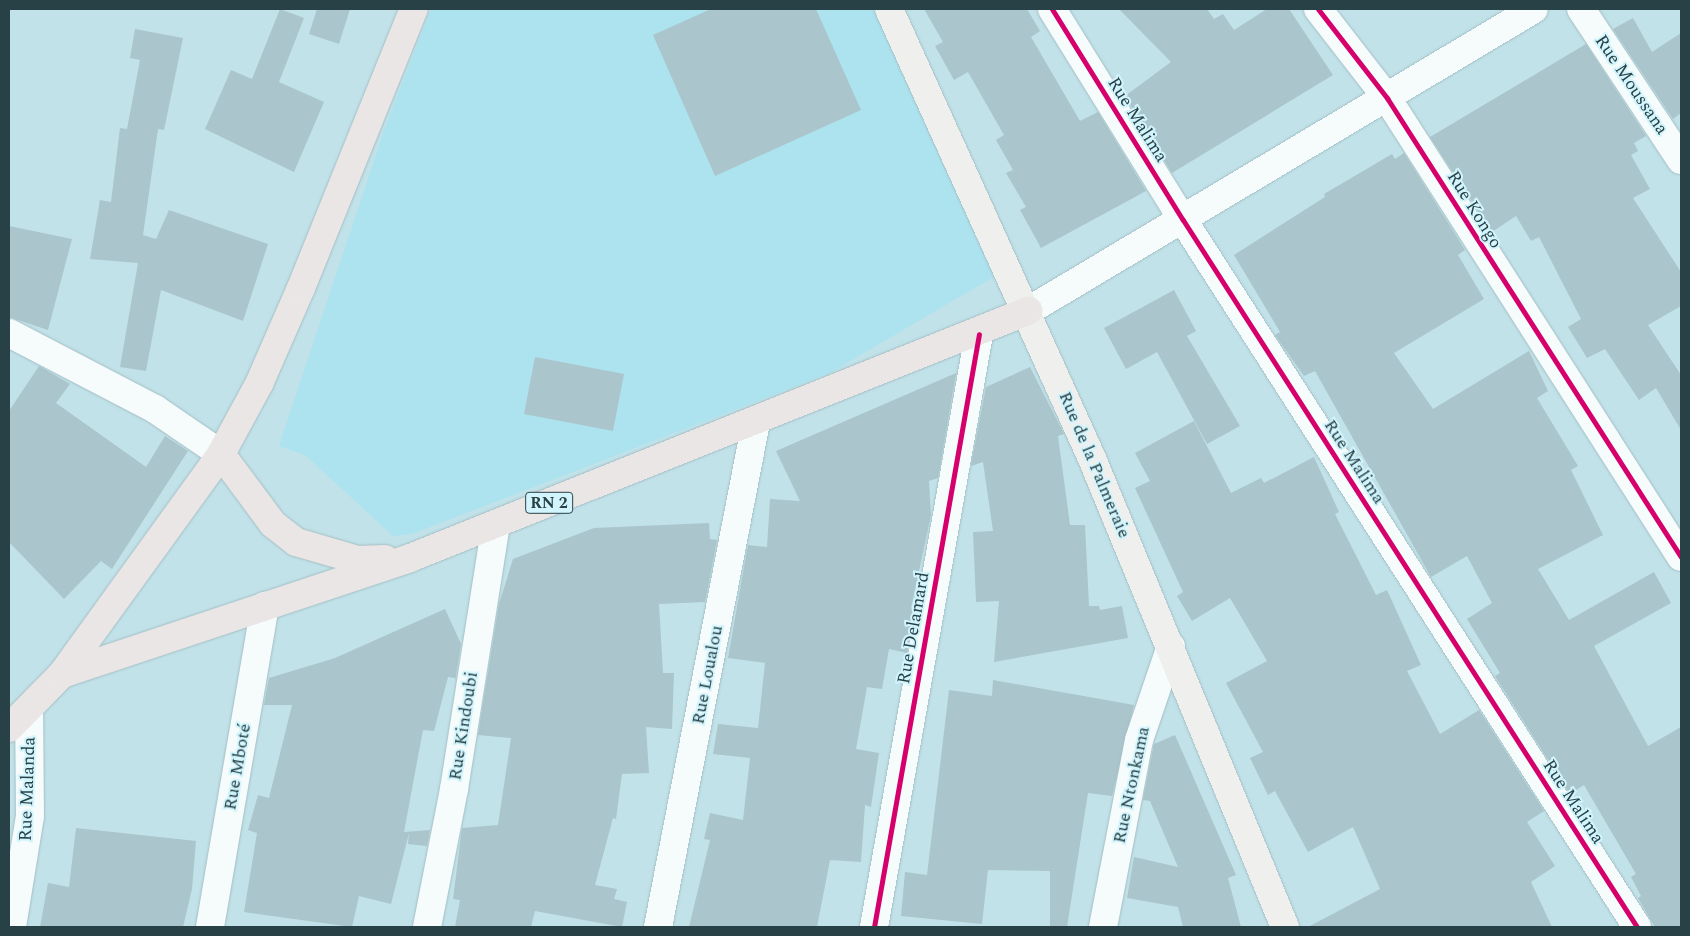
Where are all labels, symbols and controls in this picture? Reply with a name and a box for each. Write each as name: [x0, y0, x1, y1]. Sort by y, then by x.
street label: Rue Moussana: [1590, 31, 1672, 139]
street label: Rue Malima: [1102, 73, 1172, 167]
street label: Rue Kongo: [1442, 167, 1506, 253]
street label: Rue de la Palmeraie: [1053, 389, 1135, 541]
street label: Rue Malima: [1319, 416, 1389, 508]
road number: RN 2: [524, 489, 574, 516]
street label: Rue Delamard: [894, 570, 934, 686]
street label: Rue Loualou: [688, 624, 728, 726]
street label: Rue Kindoubi: [445, 670, 483, 782]
street label: Rue Mboté: [220, 722, 256, 812]
street label: Rue Ntonkama: [1109, 725, 1155, 845]
street label: Rue Malanda: [15, 736, 41, 842]
street label: Rue Malima: [1538, 756, 1608, 848]

